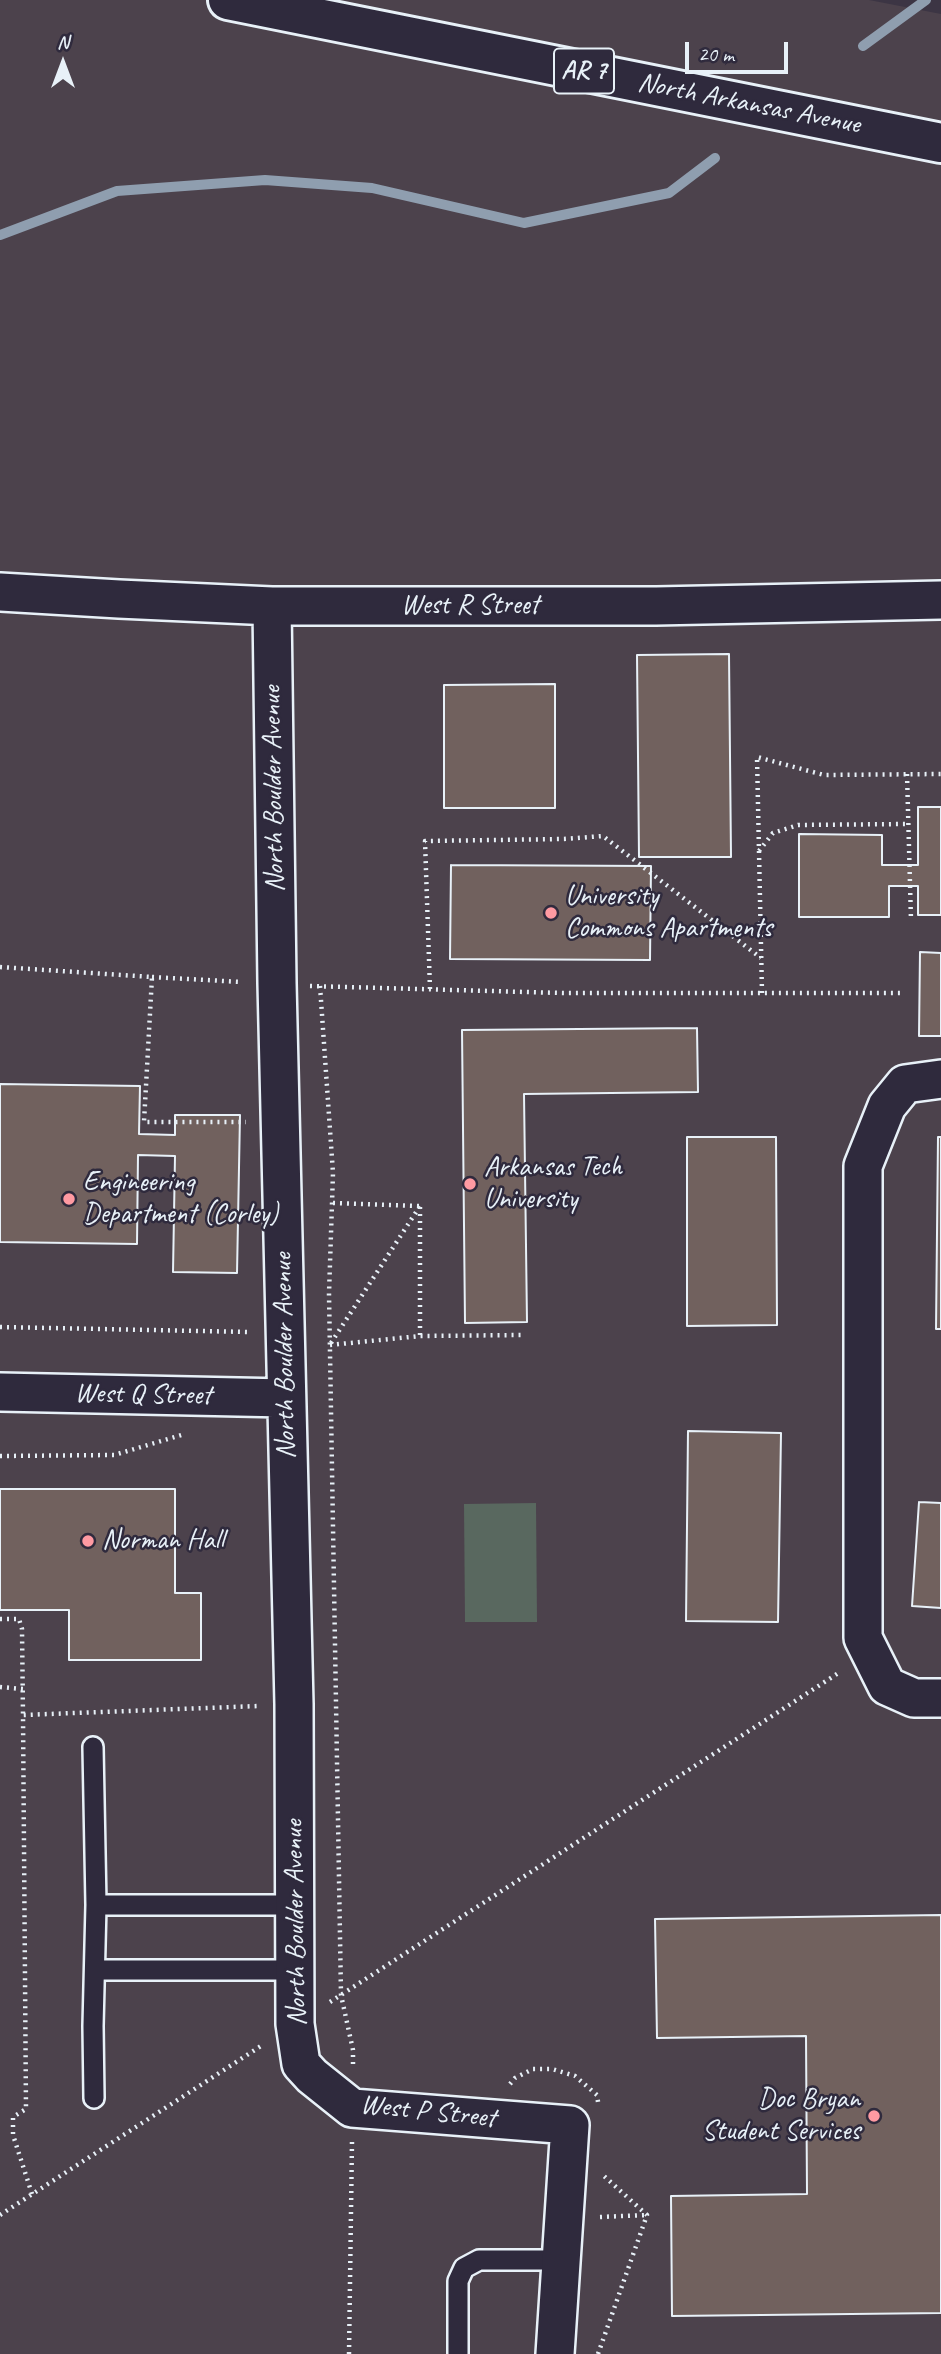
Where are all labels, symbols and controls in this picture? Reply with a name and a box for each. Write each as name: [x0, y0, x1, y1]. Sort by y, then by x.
north arrow: [28, 28, 98, 98]
scale bar: [689, 28, 792, 72]
text: N: [57, 30, 69, 54]
text: 20 m: [698, 41, 734, 67]
road number: AR 7: [554, 48, 614, 94]
street label: North Arkansas Avenue: [635, 66, 863, 142]
street label: West R Street: [401, 589, 539, 623]
street label: North Boulder Avenue: [255, 686, 293, 892]
place label: University Commons Apartments: [565, 880, 772, 946]
marker: University Commons Apartments: [543, 905, 559, 921]
place label: Arkansas Tech University: [484, 1151, 622, 1217]
place label: Engineering Department (Corley): [83, 1166, 278, 1232]
marker: Arkansas Tech University: [462, 1176, 478, 1192]
marker: Engineering Department (Corley): [61, 1191, 77, 1207]
street label: North Boulder Avenue: [266, 1253, 304, 1459]
street label: West Q Street: [74, 1377, 212, 1413]
place label: Norman Hall: [102, 1524, 224, 1558]
marker: Norman Hall: [80, 1533, 96, 1549]
street label: North Boulder Avenue: [277, 1820, 315, 2026]
place label: Doc Bryan Student Services: [702, 2083, 860, 2149]
street label: West P Street: [359, 2088, 497, 2136]
marker: Doc Bryan Student Services: [866, 2108, 882, 2124]

